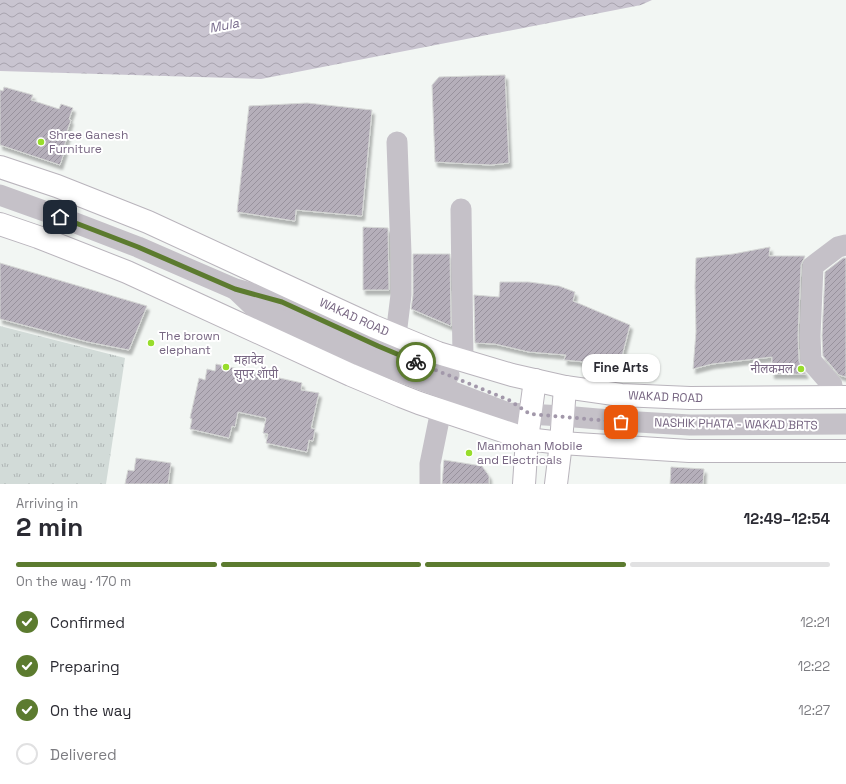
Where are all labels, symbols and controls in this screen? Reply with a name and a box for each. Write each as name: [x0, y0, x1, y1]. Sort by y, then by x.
water label: Mula: [208, 14, 241, 37]
place label: Shree Ganesh Furniture: [49, 127, 128, 157]
marker: Shree Ganesh Furniture: [36, 137, 46, 147]
pin: [43, 200, 77, 234]
icon: home: [49, 206, 71, 228]
street label: WAKAD ROAD: [317, 294, 391, 340]
place label: The brown elephant: [159, 328, 220, 358]
marker: The brown elephant: [146, 338, 156, 348]
courier: [396, 342, 436, 382]
icon: bike: [405, 351, 427, 373]
place label: महादेव सुपर शॅापी: [234, 352, 279, 382]
callout: Fine Arts: [582, 354, 660, 382]
text: Fine Arts: [593, 359, 649, 376]
place label: नीलकमल: [751, 361, 794, 377]
marker: महादेव सुपर शॅापी: [221, 362, 231, 372]
marker: नीलकमल: [796, 364, 806, 374]
street label: WAKAD ROAD: [628, 387, 703, 406]
pin: [604, 405, 638, 439]
icon: bag: [610, 411, 632, 433]
street label: NASHIK PHATA - WAKAD BRTS: [654, 415, 818, 433]
place label: Manmohan Mobile and Electricals: [477, 438, 583, 468]
marker: Manmohan Mobile and Electricals: [464, 448, 474, 458]
text: Arriving in: [16, 495, 78, 512]
text: 12:49–12:54: [744, 509, 830, 528]
text: 2 min: [16, 510, 83, 544]
text: On the way · 170 m: [16, 573, 131, 590]
icon: check: [16, 611, 38, 633]
text: Confirmed: [50, 613, 125, 632]
text: 12:21: [800, 614, 830, 631]
icon: check: [16, 655, 38, 677]
text: Preparing: [50, 657, 120, 676]
text: 12:22: [798, 658, 830, 675]
icon: check: [16, 699, 38, 721]
text: On the way: [50, 701, 131, 720]
text: 12:27: [798, 702, 830, 719]
text: Delivered: [50, 745, 117, 764]

